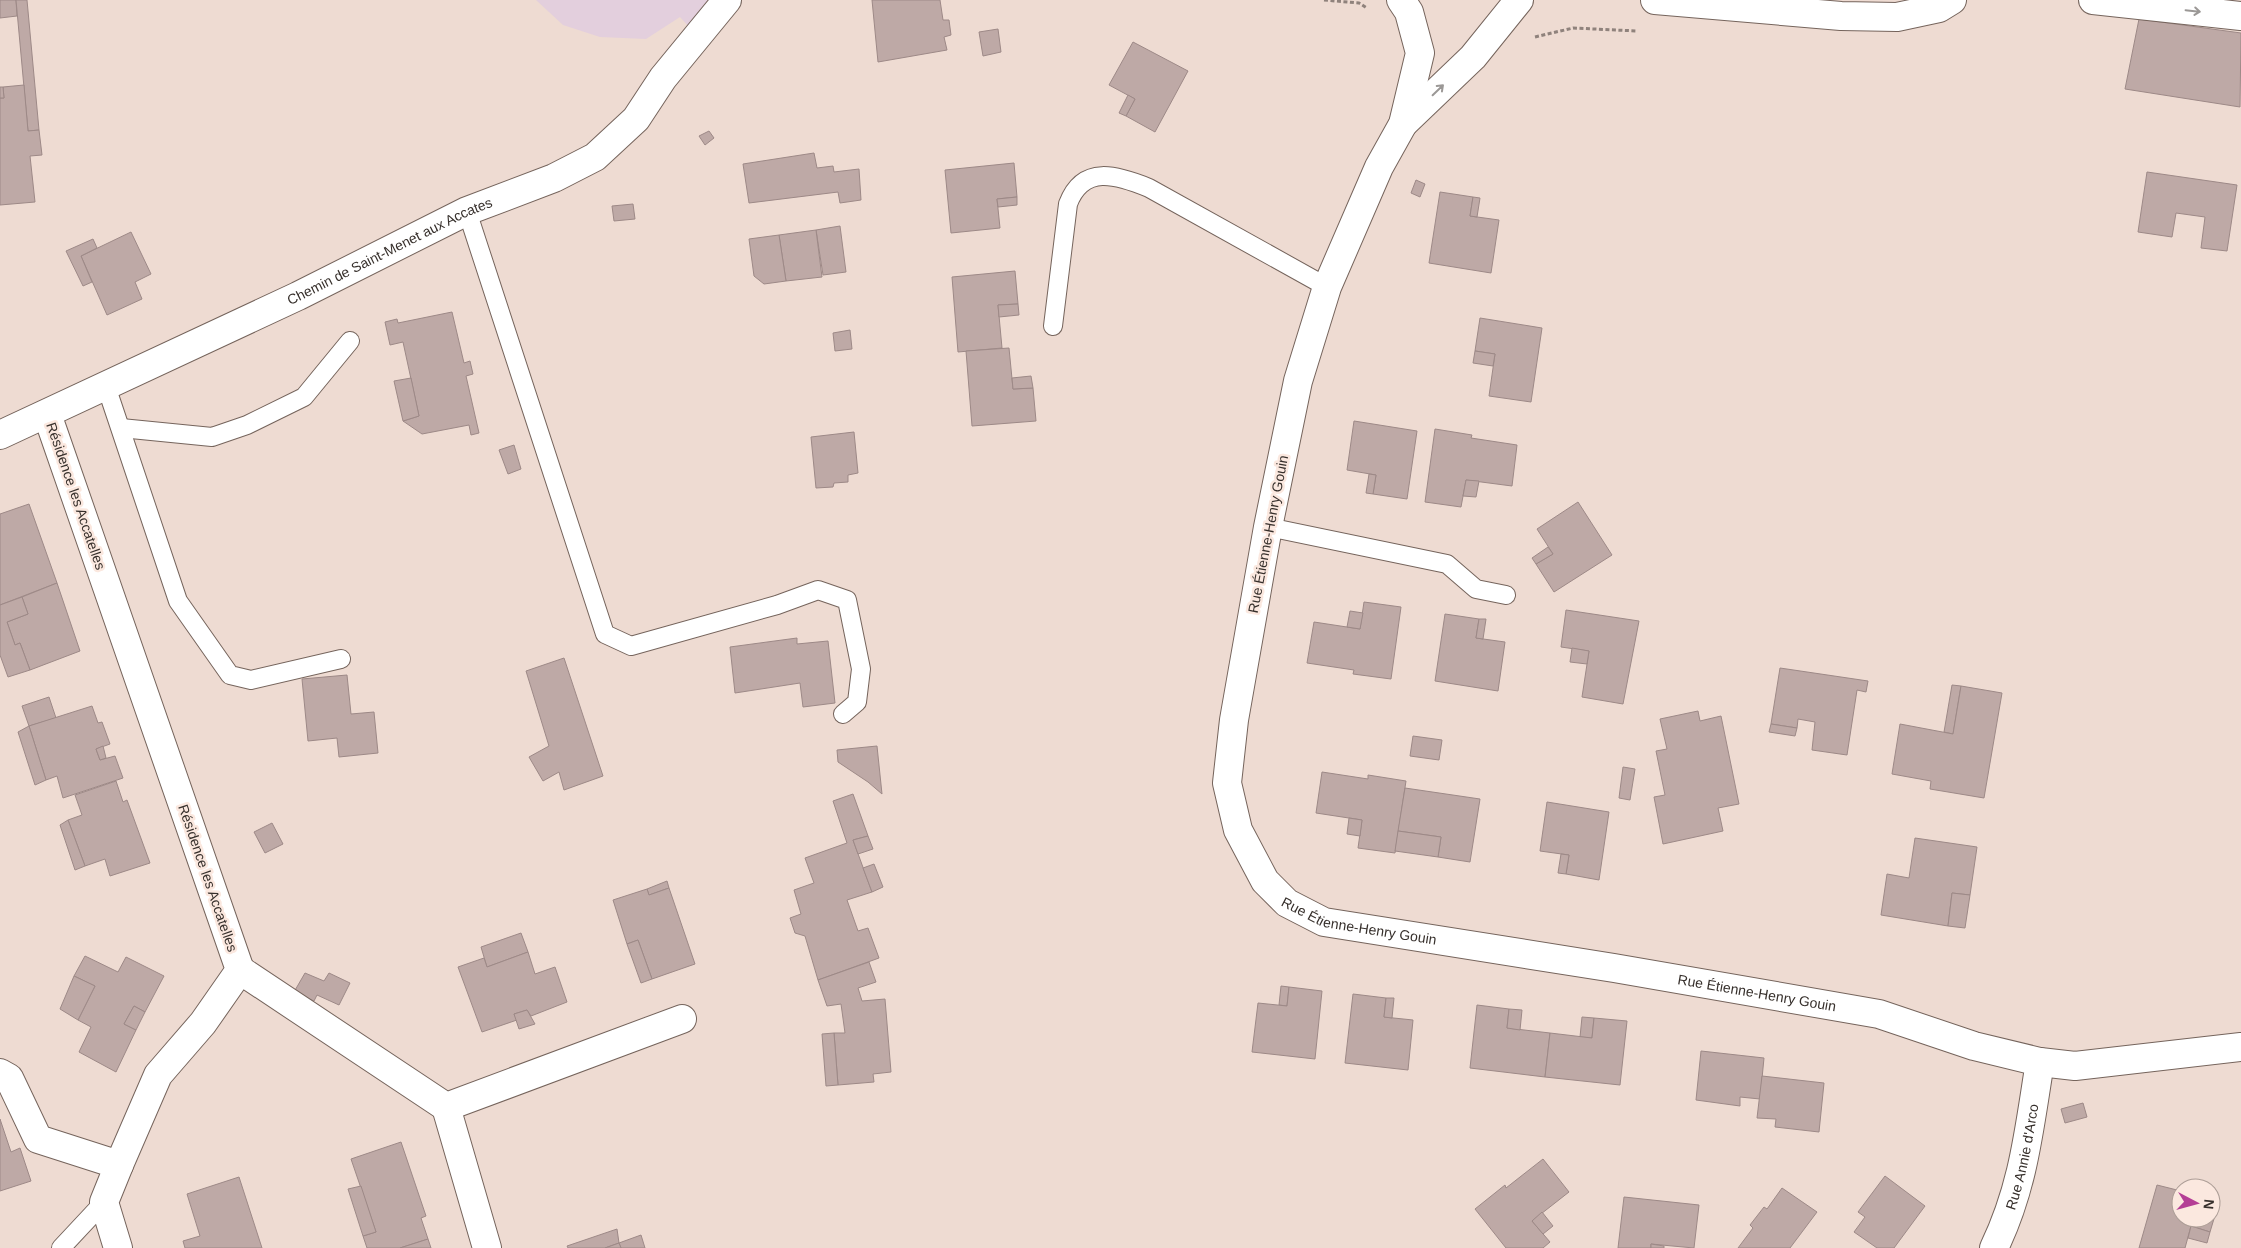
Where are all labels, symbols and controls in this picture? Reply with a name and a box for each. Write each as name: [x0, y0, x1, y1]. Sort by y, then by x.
one-way arrow: [2185, 6, 2201, 15]
one-way arrow: [1432, 84, 1444, 96]
street label: Chemin de Saint-Menet aux Accates: [284, 194, 494, 308]
street label: Résidence les Accatelles: [43, 420, 109, 572]
street label: Rue Étienne-Henry Gouin: [1245, 454, 1291, 614]
street label: Résidence les Accatelles: [175, 802, 241, 954]
street label: Rue Étienne-Henry Gouin: [1279, 894, 1438, 948]
street label: Rue Étienne-Henry Gouin: [1676, 971, 1837, 1014]
street label: Rue Annie d'Arco: [2002, 1103, 2041, 1212]
north arrow: [2171, 1178, 2221, 1228]
text: N: [2200, 1198, 2217, 1210]

